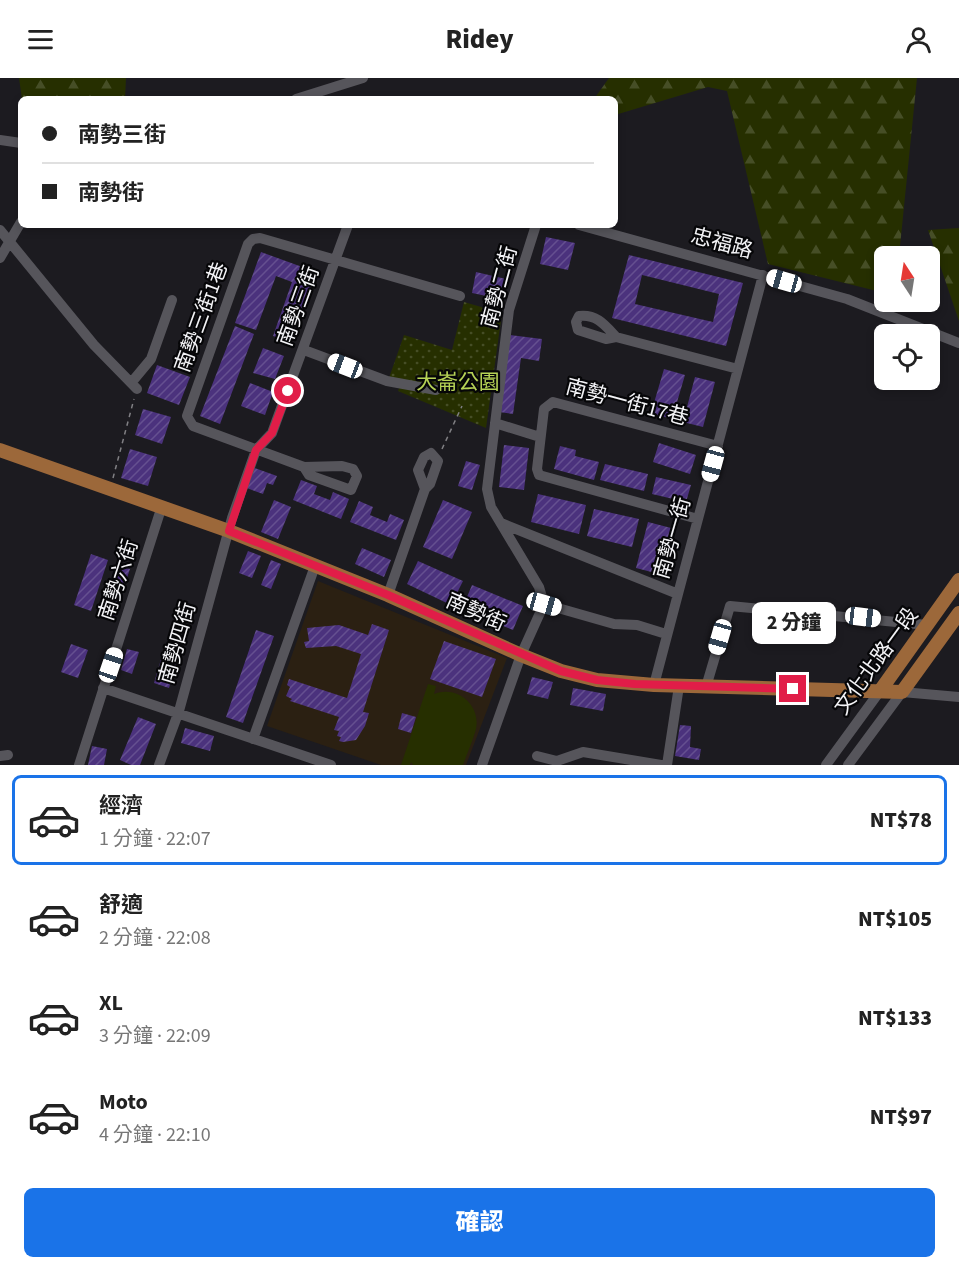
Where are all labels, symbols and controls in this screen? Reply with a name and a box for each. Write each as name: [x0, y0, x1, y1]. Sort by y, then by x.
text: Ridey: [445, 20, 514, 59]
icon: menu: [24, 23, 57, 56]
icon: person: [902, 23, 935, 56]
text: 南勢三街: [78, 119, 166, 151]
text: 南勢街: [78, 177, 144, 209]
street label: 忠福路: [688, 220, 756, 266]
street label: 南勢二街: [474, 243, 524, 331]
north arrow: [874, 246, 940, 312]
map controls: [874, 246, 940, 390]
street label: 南勢三街1巷: [167, 258, 235, 376]
street label: 南勢三街: [270, 261, 326, 351]
car: [764, 267, 804, 295]
button: locate: [874, 324, 940, 390]
car: [325, 351, 365, 381]
park label: 大崙公園: [416, 367, 500, 397]
street label: 南勢一街17巷: [562, 371, 692, 433]
route start: [274, 377, 301, 404]
car: [700, 444, 726, 484]
street label: 南勢一街: [646, 493, 698, 583]
street label: 南勢六街: [91, 535, 145, 625]
street label: 南勢街: [441, 585, 511, 639]
car: [524, 590, 564, 618]
street label: 南勢四街: [151, 598, 203, 688]
street label: 文化北路一段: [827, 601, 925, 721]
callout: 2 分鐘: [751, 602, 835, 644]
car: [844, 606, 882, 628]
text: 2 分鐘: [767, 609, 821, 637]
car: [706, 617, 734, 657]
car: [97, 645, 125, 685]
route end: [779, 675, 806, 702]
text: 經濟: [99, 790, 143, 822]
icon: car: [27, 793, 81, 847]
text: NT$78: [870, 804, 932, 836]
text: 1 分鐘 · 22:07: [99, 825, 211, 853]
text: 舒適: [99, 889, 143, 921]
icon: car: [27, 892, 81, 946]
text: NT$105: [858, 903, 932, 935]
text: 2 分鐘 · 22:08: [99, 924, 211, 952]
text: XL: [99, 987, 123, 1019]
icon: car: [27, 991, 81, 1045]
text: NT$133: [858, 1002, 932, 1034]
text: 3 分鐘 · 22:09: [99, 1022, 211, 1050]
text: Moto: [99, 1086, 148, 1118]
icon: car: [27, 1090, 81, 1144]
text: NT$97: [870, 1101, 932, 1133]
text: 4 分鐘 · 22:10: [99, 1121, 211, 1149]
button: 確認: [24, 1188, 935, 1257]

